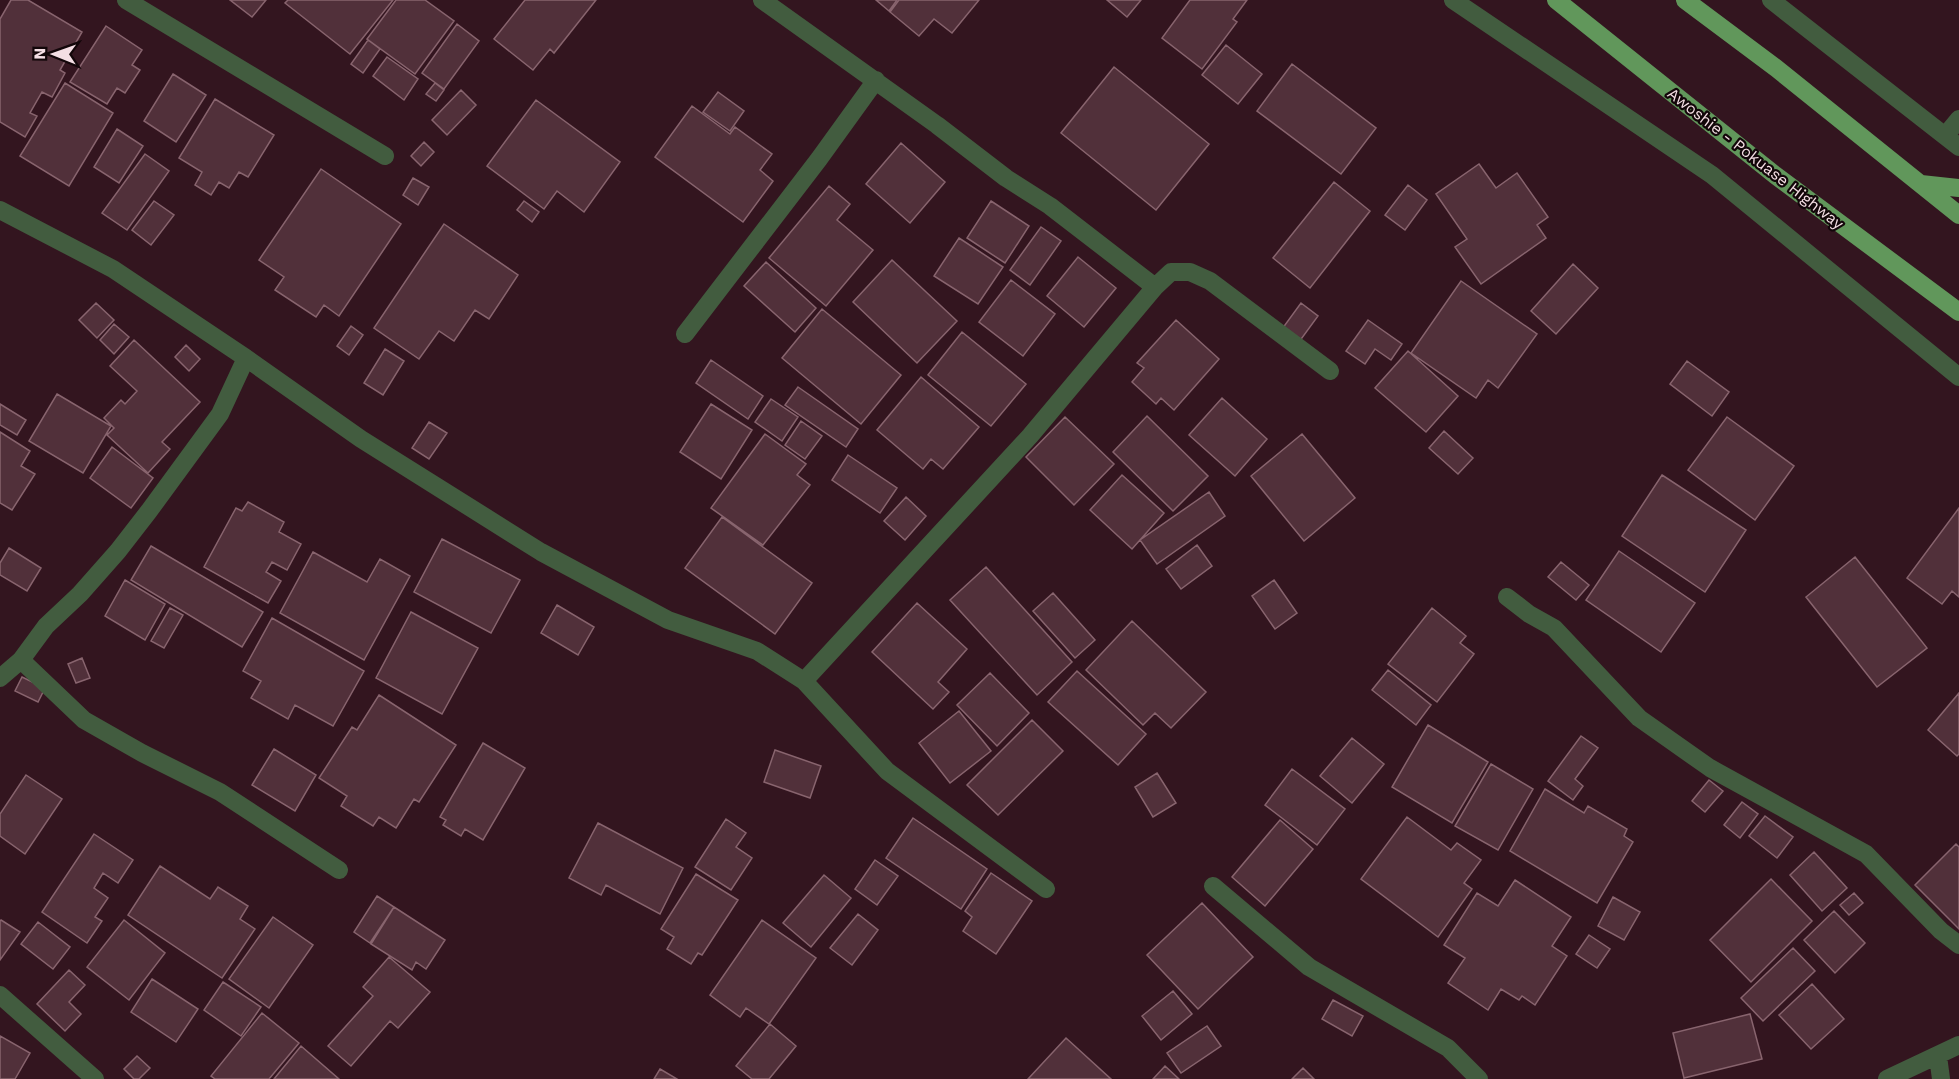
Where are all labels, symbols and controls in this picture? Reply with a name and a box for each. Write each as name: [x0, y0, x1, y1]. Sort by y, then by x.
north arrow: [24, 24, 84, 84]
text: N: [30, 48, 49, 60]
street label: Awoshie - Pokuase Highway: [1664, 84, 1848, 234]

